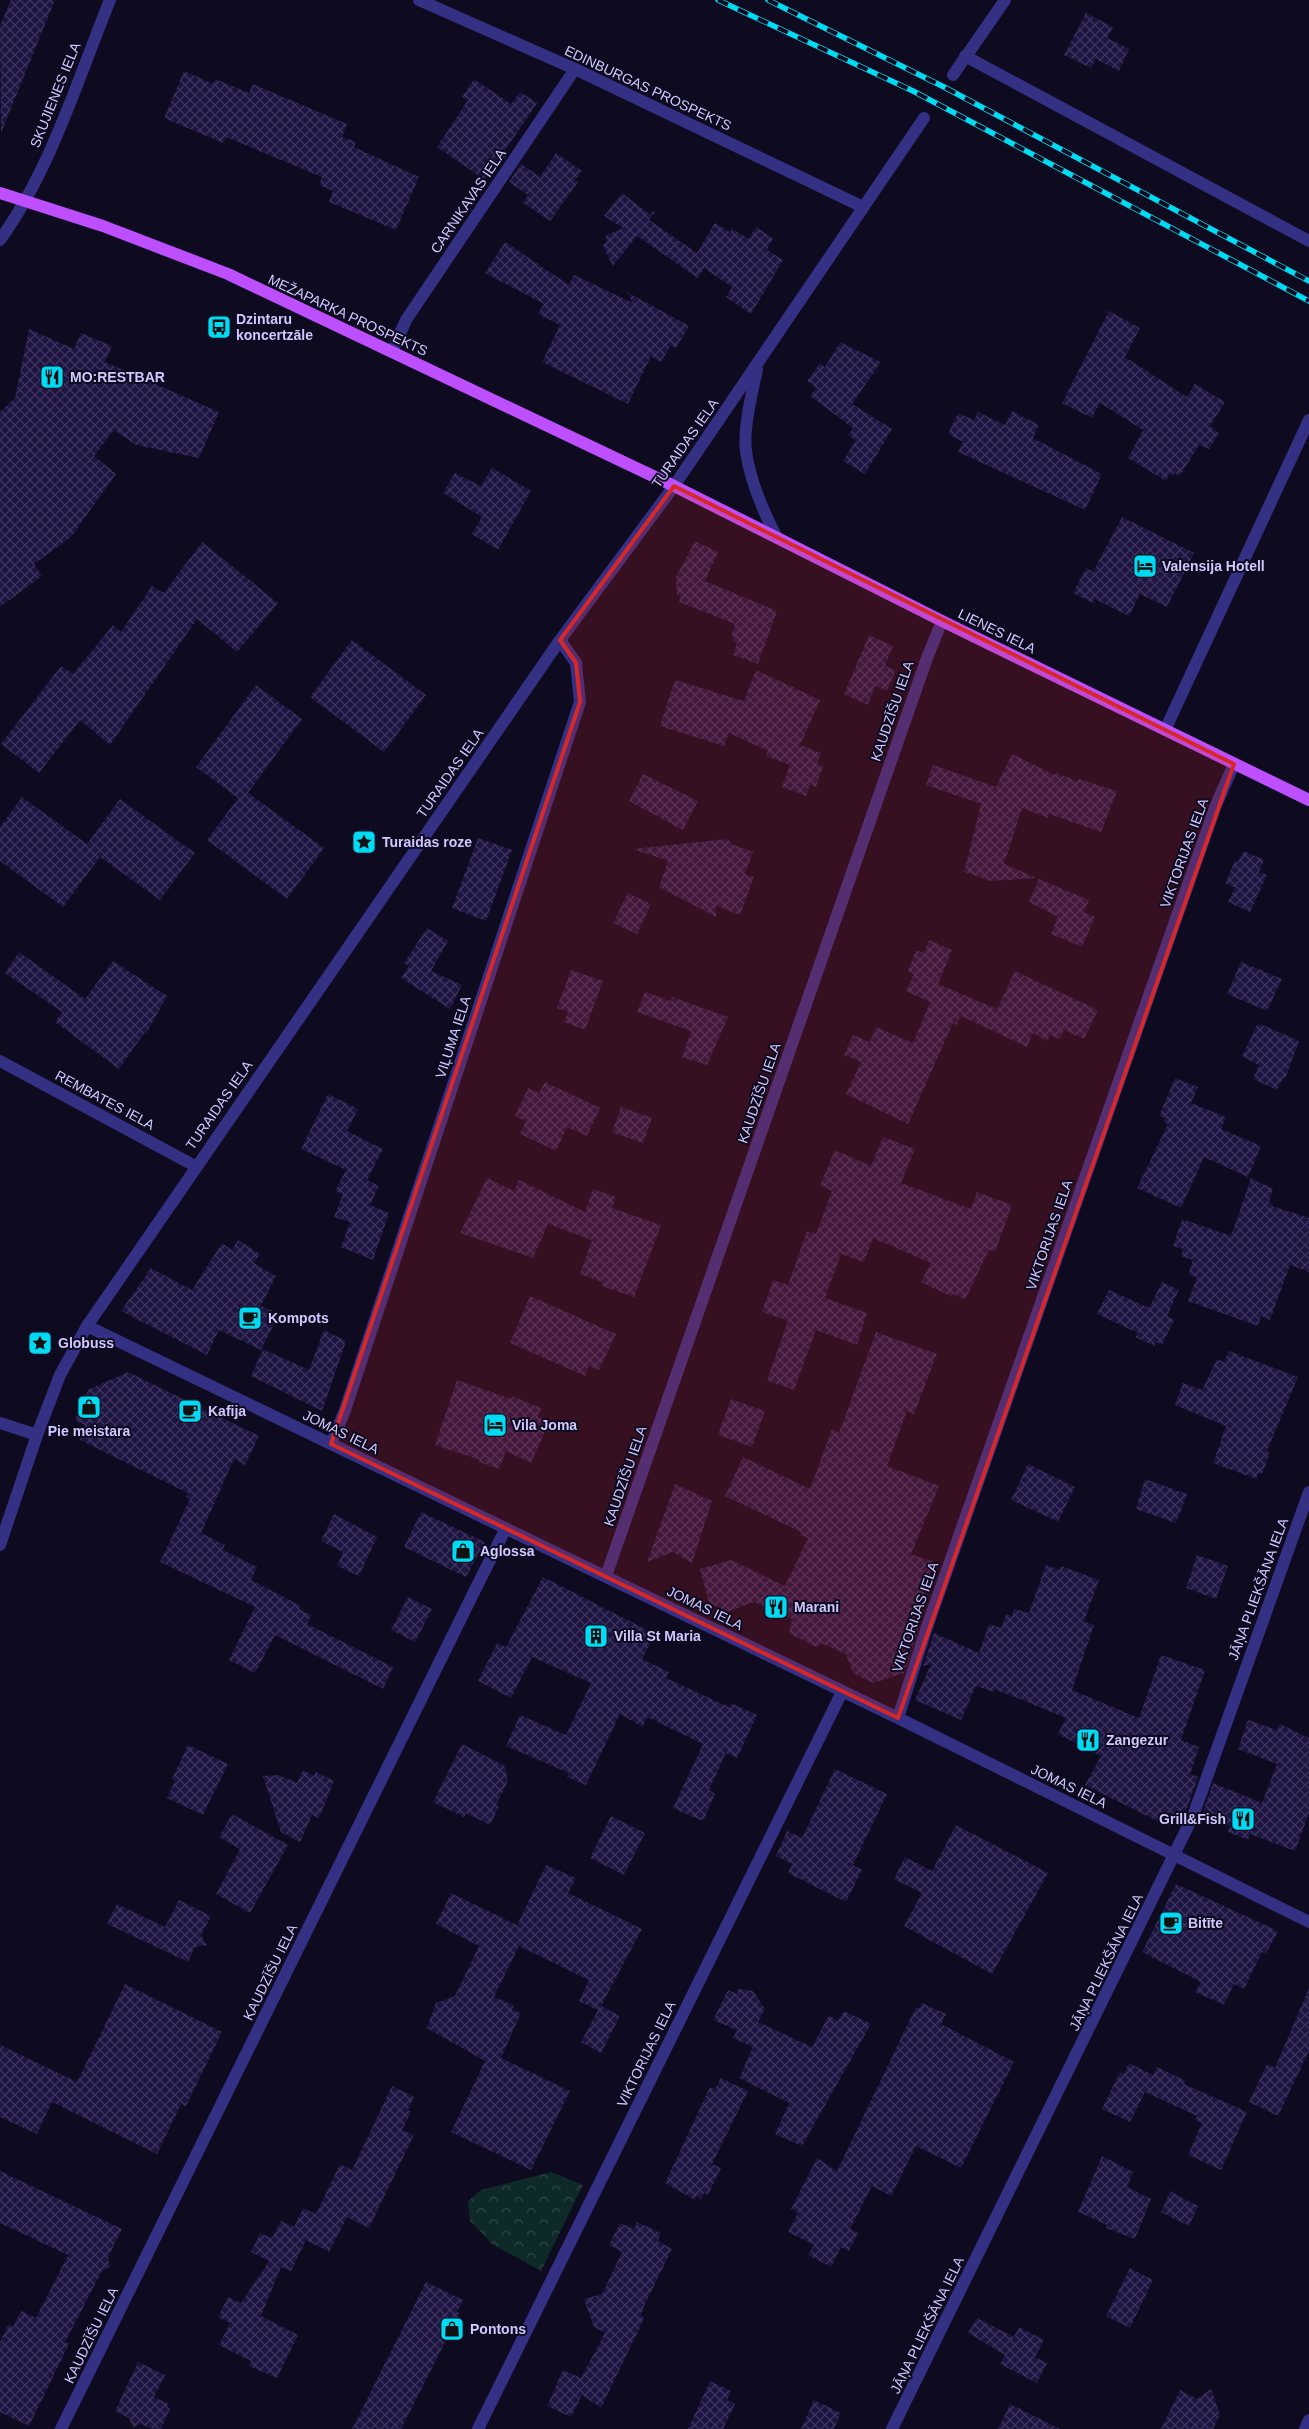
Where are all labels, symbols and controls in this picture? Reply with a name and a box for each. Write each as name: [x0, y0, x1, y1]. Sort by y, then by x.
street label: SKUJIENES IELA: [27, 39, 84, 150]
street label: EDINBURGAS PROSPEKTS: [562, 42, 734, 134]
street label: CARNIKAVAS IELA: [427, 145, 509, 256]
street label: MEŽAPARKA PROSPEKTS: [266, 271, 430, 359]
place label: Dzintaru koncertzāle: [236, 311, 313, 343]
bus stop icon: Dzintaru koncertzāle: [206, 314, 232, 340]
restaurant icon: MO:RESTBAR: [39, 364, 65, 390]
place label: MO:RESTBAR: [70, 369, 165, 385]
street label: TURAIDAS IELA: [648, 395, 722, 491]
hotel icon: Valensija Hotell: [1132, 553, 1158, 579]
place label: Valensija Hotell: [1162, 558, 1265, 574]
street label: LIENES IELA: [956, 605, 1039, 657]
street label: KAUDZĪŠU IELA: [867, 658, 917, 763]
street label: TURAIDAS IELA: [413, 725, 487, 821]
street label: VIKTORIJAS IELA: [1157, 795, 1212, 910]
place icon: Turaidas roze: [351, 829, 377, 855]
place label: Turaidas roze: [382, 834, 472, 850]
street label: VIĻUMA IELA: [432, 993, 474, 1080]
street label: KAUDZĪŠU IELA: [734, 1040, 784, 1145]
street label: TURAIDAS IELA: [182, 1057, 256, 1153]
street label: REMBATES IELA: [53, 1067, 158, 1133]
street label: VIKTORIJAS IELA: [1023, 1177, 1076, 1292]
cafe icon: Kompots: [237, 1305, 263, 1331]
place label: Kompots: [268, 1310, 329, 1326]
place icon: Globuss: [27, 1330, 53, 1356]
place label: Globuss: [58, 1335, 114, 1351]
shop icon: Pie meistara: [76, 1394, 102, 1420]
cafe icon: Kafija: [177, 1398, 203, 1424]
place label: Kafija: [208, 1403, 246, 1419]
street label: JOMAS IELA: [300, 1407, 382, 1458]
hotel icon: Vila Joma: [482, 1412, 508, 1438]
place label: Vila Joma: [512, 1417, 577, 1433]
place label: Pie meistara: [48, 1423, 130, 1439]
street label: KAUDZĪŠU IELA: [600, 1423, 650, 1528]
street label: JĀŅA PLIEKŠĀNA IELA: [1225, 1515, 1291, 1662]
shop icon: Aglossa: [450, 1538, 476, 1564]
place label: Aglossa: [480, 1543, 535, 1559]
street label: VIKTORIJAS IELA: [889, 1559, 942, 1674]
street label: JOMAS IELA: [664, 1583, 746, 1634]
restaurant icon: Marani: [763, 1594, 789, 1620]
place label: Marani: [794, 1599, 839, 1615]
building icon: Villa St Maria: [583, 1623, 609, 1649]
place label: Villa St Maria: [614, 1628, 701, 1644]
restaurant icon: Zangezur: [1075, 1727, 1101, 1753]
place label: Zangezur: [1106, 1732, 1169, 1748]
street label: JOMAS IELA: [1028, 1761, 1110, 1812]
restaurant icon: Grill&Fish: [1230, 1806, 1256, 1832]
place label: Grill&Fish: [1159, 1811, 1226, 1827]
street label: JĀŅA PLIEKŠĀNA IELA: [1066, 1890, 1146, 2033]
cafe icon: Bitīte: [1158, 1910, 1184, 1936]
place label: Bitīte: [1188, 1915, 1223, 1931]
street label: KAUDZĪŠU IELA: [240, 1921, 301, 2023]
street label: VIKTORIJAS IELA: [613, 1998, 679, 2109]
street label: JĀŅA PLIEKŠĀNA IELA: [887, 2253, 967, 2396]
street label: KAUDZĪŠU IELA: [61, 2284, 122, 2386]
shop icon: Pontons: [439, 2316, 465, 2342]
place label: Pontons: [470, 2321, 526, 2337]

